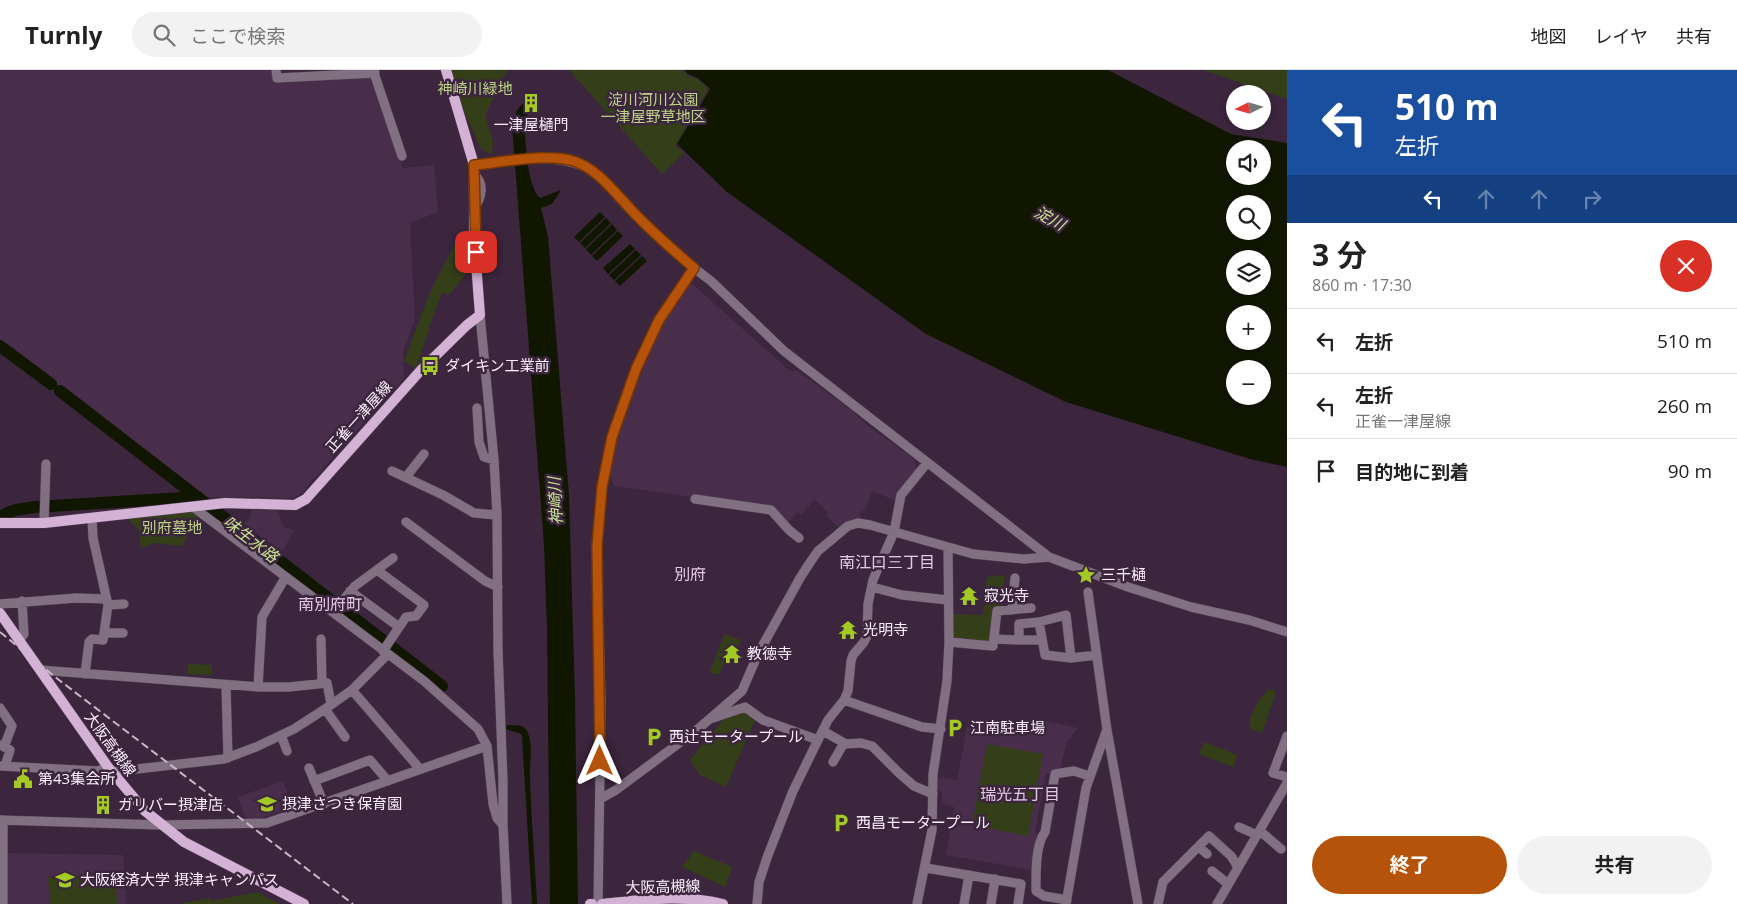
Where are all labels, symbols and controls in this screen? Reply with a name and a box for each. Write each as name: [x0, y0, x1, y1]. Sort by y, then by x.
search box: [132, 12, 482, 57]
text: Turnly: [25, 18, 102, 51]
icon: search: [150, 21, 178, 49]
text: ここで検索: [190, 23, 285, 49]
text: 地図: [1531, 24, 1567, 48]
text: レイヤ: [1595, 24, 1648, 48]
text: 共有: [1676, 24, 1712, 48]
park label: 神崎川緑地: [437, 78, 513, 98]
text: 510 m: [1395, 83, 1499, 130]
north arrow: [1226, 85, 1271, 130]
map controls: [1226, 85, 1271, 405]
park label: 淀川河川公園 一津屋野草地区: [600, 89, 706, 126]
icon: left: [1312, 90, 1377, 155]
building icon: 一津屋樋門: [520, 92, 542, 114]
place label: 一津屋樋門: [493, 114, 569, 134]
text: 左折: [1395, 130, 1439, 160]
button: sound: [1226, 140, 1271, 185]
icon: left: [1419, 185, 1447, 213]
icon: ahead: [1472, 185, 1500, 213]
icon: ahead: [1525, 185, 1553, 213]
icon: right: [1578, 185, 1606, 213]
button: search: [1226, 195, 1271, 240]
water label: 淀川: [1031, 201, 1071, 236]
pin: [455, 231, 497, 273]
text: 3 分: [1312, 234, 1367, 275]
icon: arrive: [462, 238, 490, 266]
button: close: [1660, 240, 1712, 292]
button: layers: [1226, 250, 1271, 295]
text: 860 m · 17:30: [1312, 274, 1412, 296]
button: +: [1226, 305, 1271, 350]
icon: left: [1312, 327, 1340, 355]
text: 510 m: [1657, 328, 1712, 354]
text: 左折: [1355, 329, 1393, 355]
bus stop icon: ダイキン工業前: [419, 355, 441, 377]
place label: ダイキン工業前: [445, 355, 550, 375]
button: −: [1226, 360, 1271, 405]
street label: 正雀一津屋線: [321, 376, 396, 456]
text: 左折: [1355, 382, 1393, 408]
icon: left: [1312, 392, 1340, 420]
text: 260 m: [1657, 393, 1712, 419]
text: 正雀一津屋線: [1355, 410, 1451, 432]
icon: arrive: [1312, 457, 1340, 485]
text: 90 m: [1668, 458, 1712, 484]
text: 目的地に到着: [1355, 459, 1469, 485]
water label: 神崎川: [543, 474, 567, 526]
water label: 味生水路: [219, 511, 285, 569]
park label: 別府墓地: [142, 517, 202, 537]
district label: 南江口三丁目: [839, 551, 935, 573]
district label: 別府: [674, 563, 706, 585]
place icon: 三千樋: [1075, 564, 1097, 586]
place label: 三千樋: [1101, 564, 1146, 584]
temple icon: 寂光寺: [958, 585, 980, 607]
place label: 寂光寺: [984, 585, 1029, 605]
district label: 南別府町: [298, 593, 362, 615]
temple icon: 光明寺: [837, 619, 859, 641]
place label: 光明寺: [863, 619, 908, 639]
temple icon: 教徳寺: [721, 643, 743, 665]
place label: 教徳寺: [747, 643, 792, 663]
street label: 大阪高槻線: [81, 707, 141, 780]
parking icon: 江南駐車場: [944, 717, 966, 739]
place label: 江南駐車場: [970, 717, 1045, 737]
parking icon: 西辻モータープール: [643, 726, 665, 748]
place label: 西辻モータープール: [669, 726, 803, 746]
position arrow: [573, 734, 625, 786]
public building icon: 第43集会所: [12, 768, 34, 790]
place label: 第43集会所: [38, 768, 115, 788]
district label: 瑞光五丁目: [980, 783, 1060, 805]
school or university icon: 摂津さつき保育園: [256, 793, 278, 815]
place label: 摂津さつき保育園: [282, 793, 402, 813]
building icon: ガリバー摂津店: [92, 794, 114, 816]
place label: ガリバー摂津店: [118, 794, 223, 814]
parking icon: 西昌モータープール: [830, 812, 852, 834]
place label: 西昌モータープール: [856, 812, 990, 832]
button: 終了: [1312, 836, 1507, 894]
button: 共有: [1517, 836, 1712, 894]
school or university icon: 大阪経済大学 摂津キャンパス: [54, 869, 76, 891]
place label: 大阪経済大学 摂津キャンパス: [80, 869, 279, 889]
street label: 大阪高槻線: [625, 875, 701, 897]

